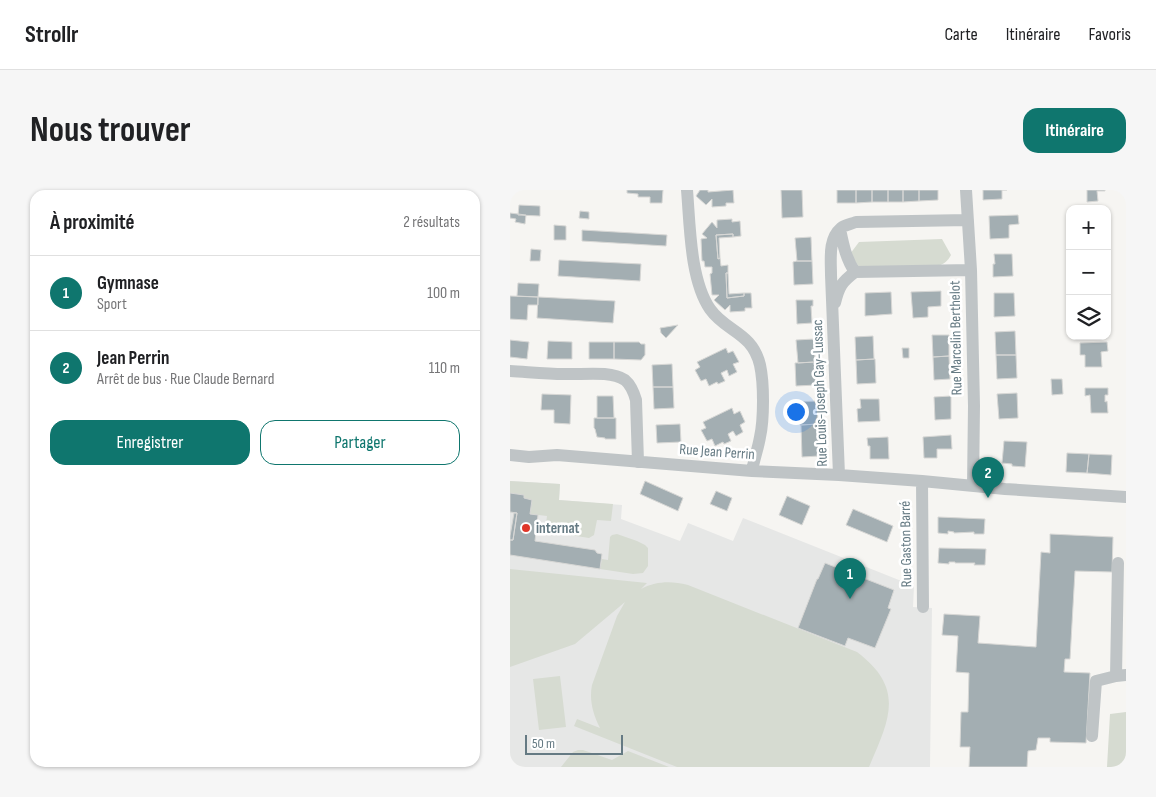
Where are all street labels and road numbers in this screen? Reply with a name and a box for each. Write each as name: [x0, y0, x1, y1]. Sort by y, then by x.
street label: Rue Marcelin Berthelot: [945, 280, 967, 396]
street label: Rue Louis-Joseph Gay-Lussac: [808, 319, 832, 467]
street label: Rue Jean Perrin: [679, 440, 755, 464]
street label: Rue Gaston Barré: [896, 501, 916, 587]

